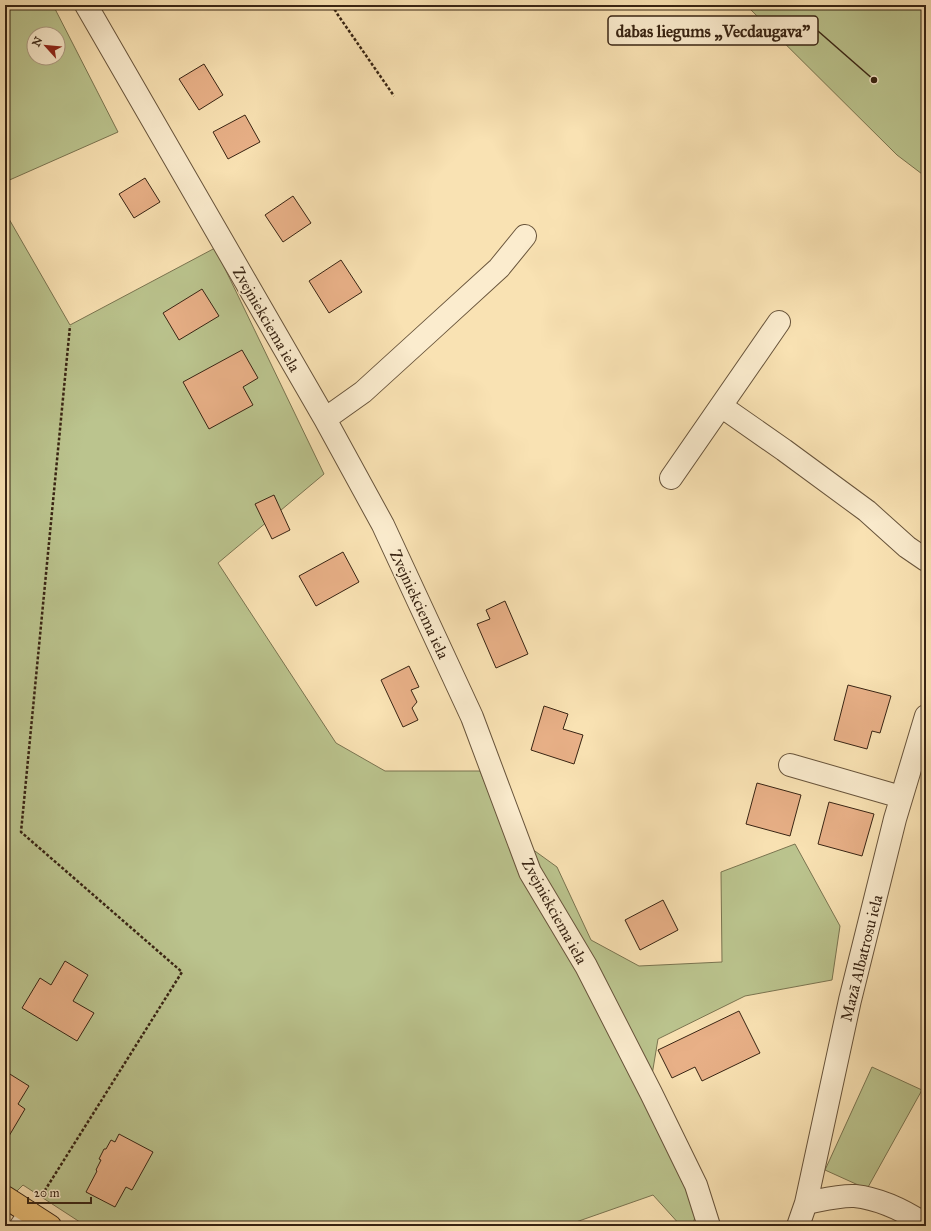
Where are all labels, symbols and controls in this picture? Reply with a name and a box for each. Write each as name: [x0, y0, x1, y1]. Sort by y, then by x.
callout: dabas liegums „Vecdaugava”: [608, 16, 818, 45]
text: dabas liegums „Vecdaugava”: [616, 21, 810, 42]
north arrow: [26, 26, 66, 66]
text: N: [30, 34, 46, 49]
street label: Zvejniekciema iela: [229, 263, 304, 375]
street label: Zvejniekciema iela: [386, 547, 453, 662]
street label: Zvejniekciema iela: [518, 855, 592, 968]
street label: Mazā Albatrosu iela: [837, 892, 887, 1024]
scale bar: [28, 1179, 91, 1205]
text: 20 m: [34, 1186, 60, 1200]

